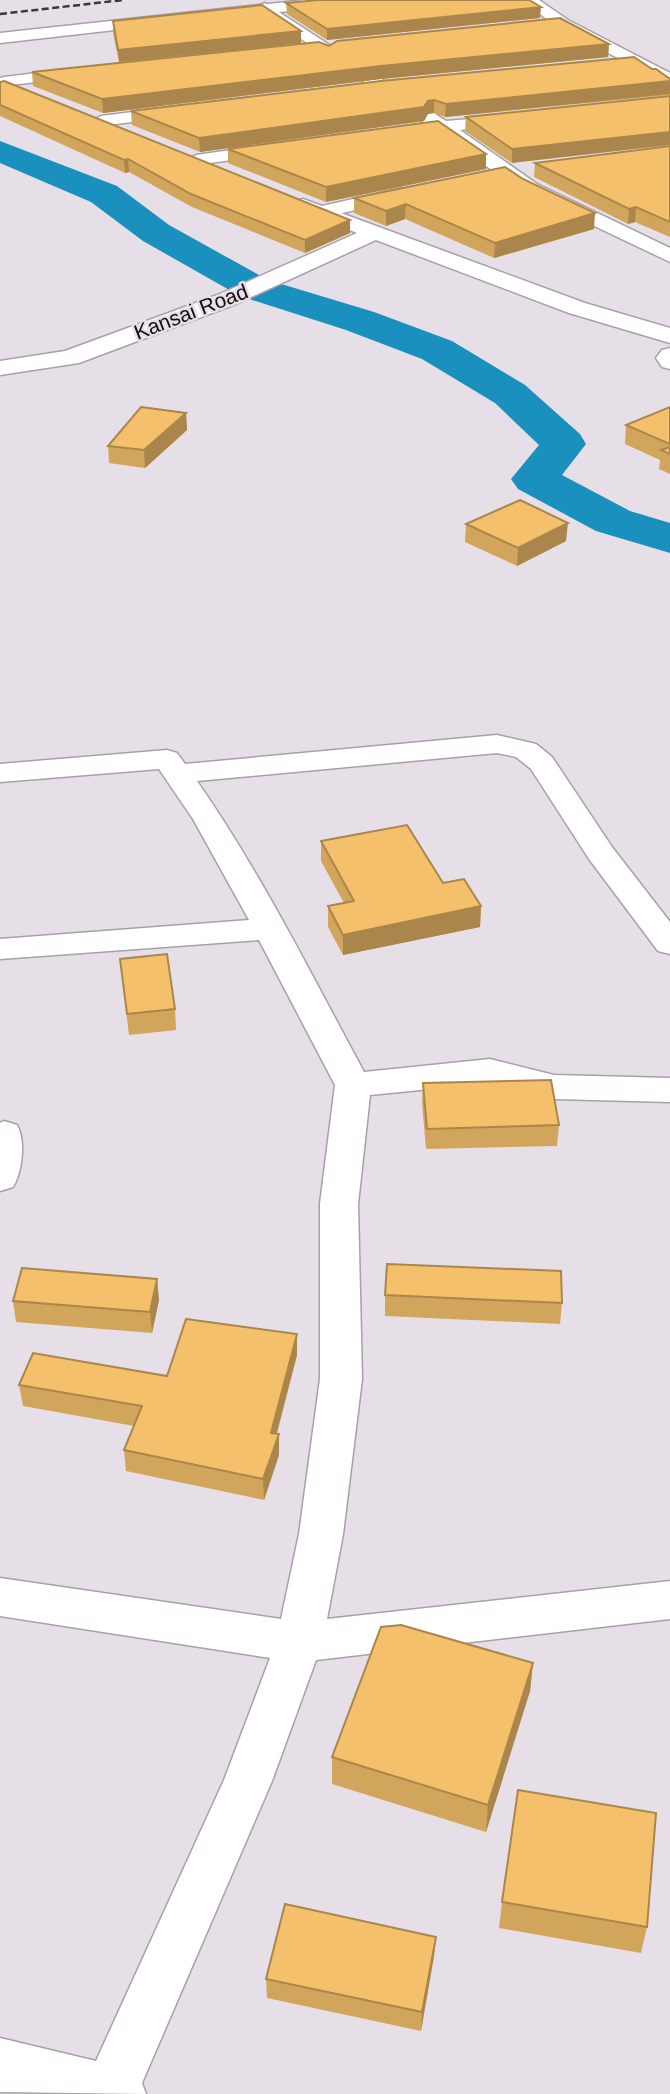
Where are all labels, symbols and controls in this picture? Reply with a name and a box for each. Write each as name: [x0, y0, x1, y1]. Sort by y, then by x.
street label: Kansai Road: [131, 279, 251, 344]

